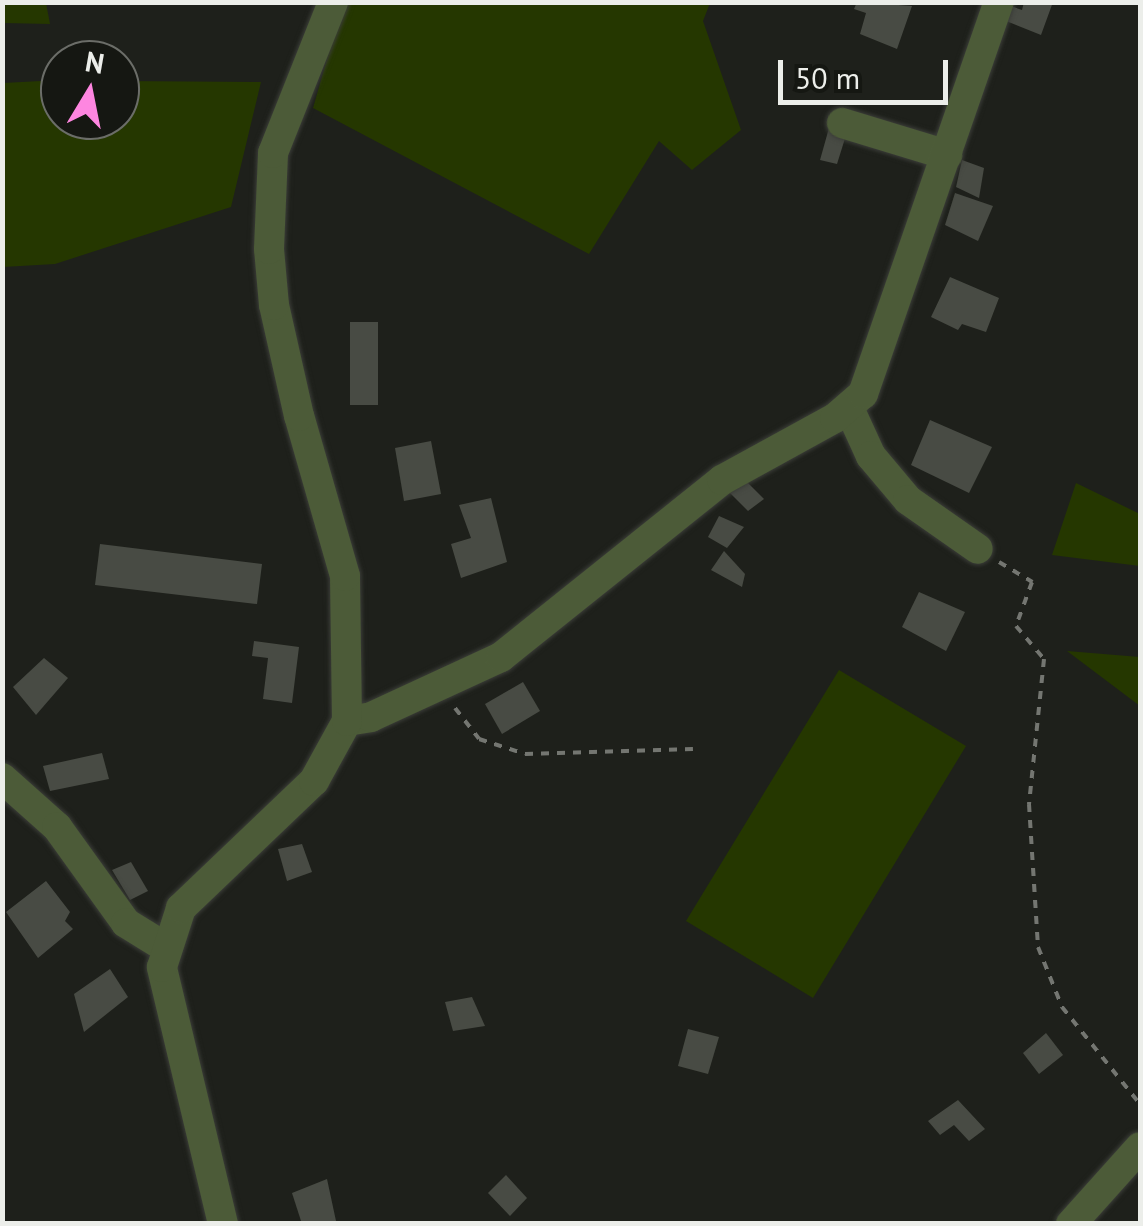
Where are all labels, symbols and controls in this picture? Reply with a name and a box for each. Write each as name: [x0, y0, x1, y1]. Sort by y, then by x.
north arrow: [40, 40, 140, 140]
scale bar: [783, 40, 953, 102]
text: N: [83, 42, 107, 82]
text: 50 m: [795, 58, 860, 97]

